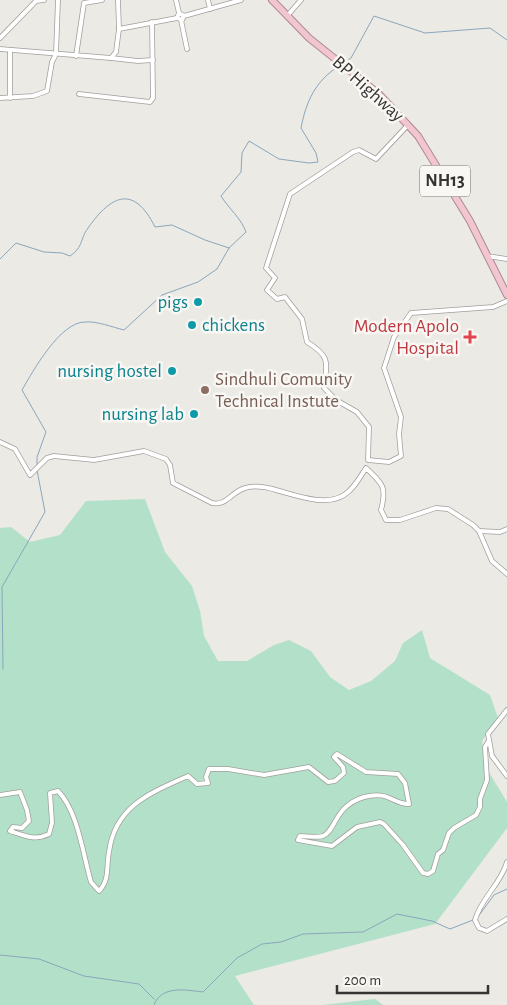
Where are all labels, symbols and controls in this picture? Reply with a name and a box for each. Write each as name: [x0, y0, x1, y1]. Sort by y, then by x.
street label: BP Highway: [329, 52, 407, 126]
road number: NH13: [420, 166, 470, 197]
place label: pigs: [157, 293, 188, 312]
marker: pigs: [192, 296, 204, 308]
place label: chickens: [202, 316, 265, 335]
place label: Modern Apolo Hospital: [354, 317, 459, 358]
marker: chickens: [186, 319, 198, 331]
marker: Modern Apolo Hospital: [463, 330, 477, 344]
place label: nursing hostel: [57, 362, 162, 381]
marker: nursing hostel: [166, 365, 178, 377]
place label: Sindhuli Comunity Technical Instute: [215, 370, 352, 411]
marker: Sindhuli Comunity Technical Instute: [199, 384, 211, 396]
place label: nursing lab: [102, 405, 184, 424]
marker: nursing lab: [188, 408, 200, 420]
scale bar: [337, 962, 488, 994]
text: 200 m: [344, 973, 381, 988]

